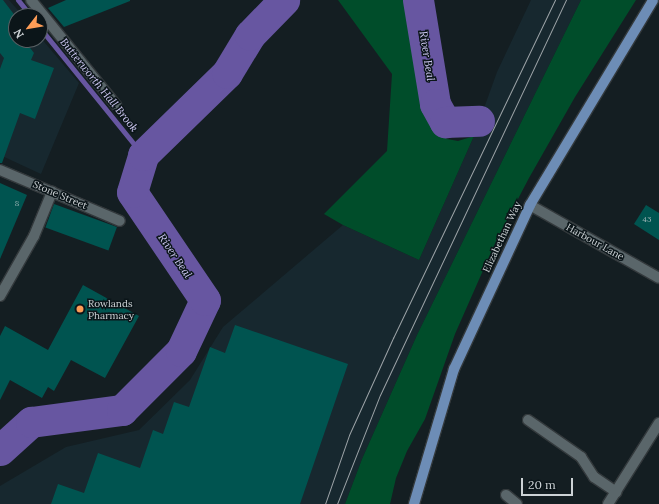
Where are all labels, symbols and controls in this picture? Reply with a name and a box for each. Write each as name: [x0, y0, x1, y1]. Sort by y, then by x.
north arrow: [8, 8, 48, 48]
text: N: [10, 26, 27, 41]
water label: River Beal: [417, 30, 437, 82]
water label: Butterworth Hall Brook: [57, 36, 141, 134]
street label: Stone Street: [31, 178, 89, 212]
house number: 8: [15, 199, 19, 209]
street label: Elizabethan Way: [480, 200, 524, 274]
house number: 43: [643, 215, 651, 225]
street label: Harbour Lane: [564, 221, 626, 263]
water label: River Beal: [155, 231, 195, 281]
place label: Rowlands Pharmacy: [88, 297, 134, 320]
marker: Rowlands Pharmacy: [75, 304, 85, 314]
scale bar: [523, 470, 575, 496]
text: 20 m: [528, 477, 556, 492]

